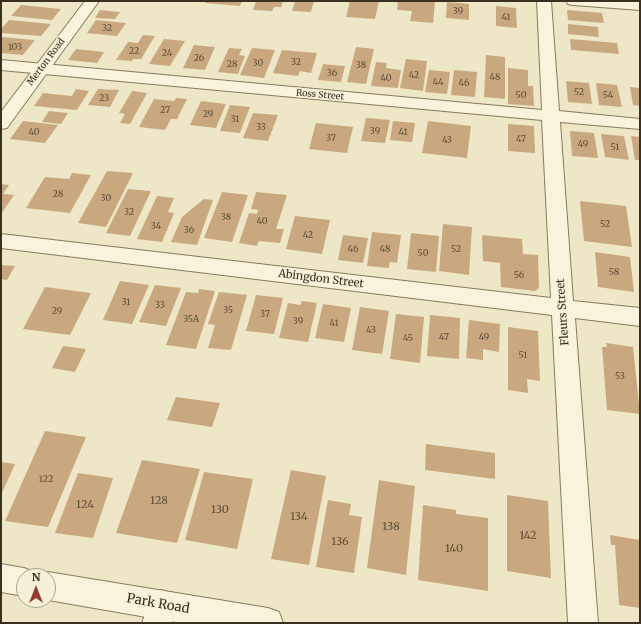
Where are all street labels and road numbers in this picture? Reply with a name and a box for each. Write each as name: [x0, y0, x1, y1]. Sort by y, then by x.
street label: Merton Road: [25, 36, 67, 88]
street label: Ross Street: [296, 88, 344, 102]
street label: Abingdon Street: [278, 267, 364, 291]
street label: Fleurs Street: [554, 278, 572, 346]
street label: Park Road: [125, 591, 191, 617]

